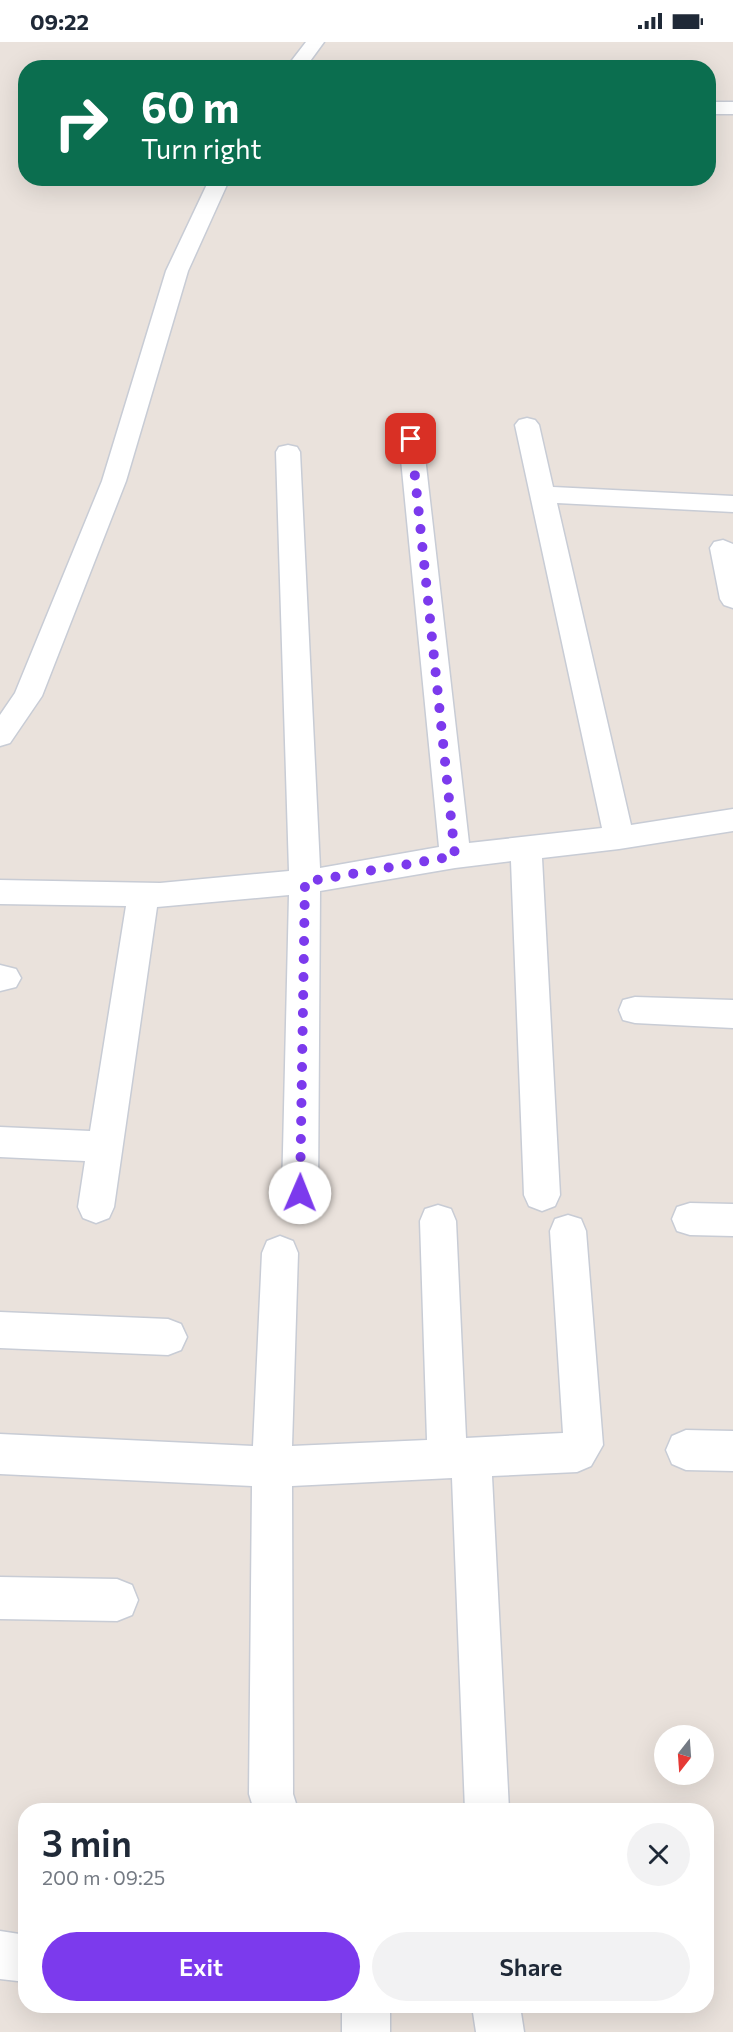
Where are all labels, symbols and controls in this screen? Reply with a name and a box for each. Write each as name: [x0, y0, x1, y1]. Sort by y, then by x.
text: 09:22: [30, 8, 89, 35]
text: 60 m: [141, 80, 240, 132]
icon: right: [42, 84, 120, 162]
text: Turn right: [141, 132, 261, 165]
pin: [385, 413, 436, 464]
icon: arrive: [394, 422, 427, 455]
position arrow: [268, 1161, 332, 1225]
north arrow: [654, 1725, 714, 1785]
map controls: [654, 1725, 714, 1785]
text: 3 min: [42, 1820, 132, 1864]
button: close: [627, 1823, 690, 1886]
text: 200 m · 09:25: [42, 1865, 165, 1889]
button: Exit: [42, 1932, 360, 2001]
button: Share: [372, 1932, 690, 2001]

